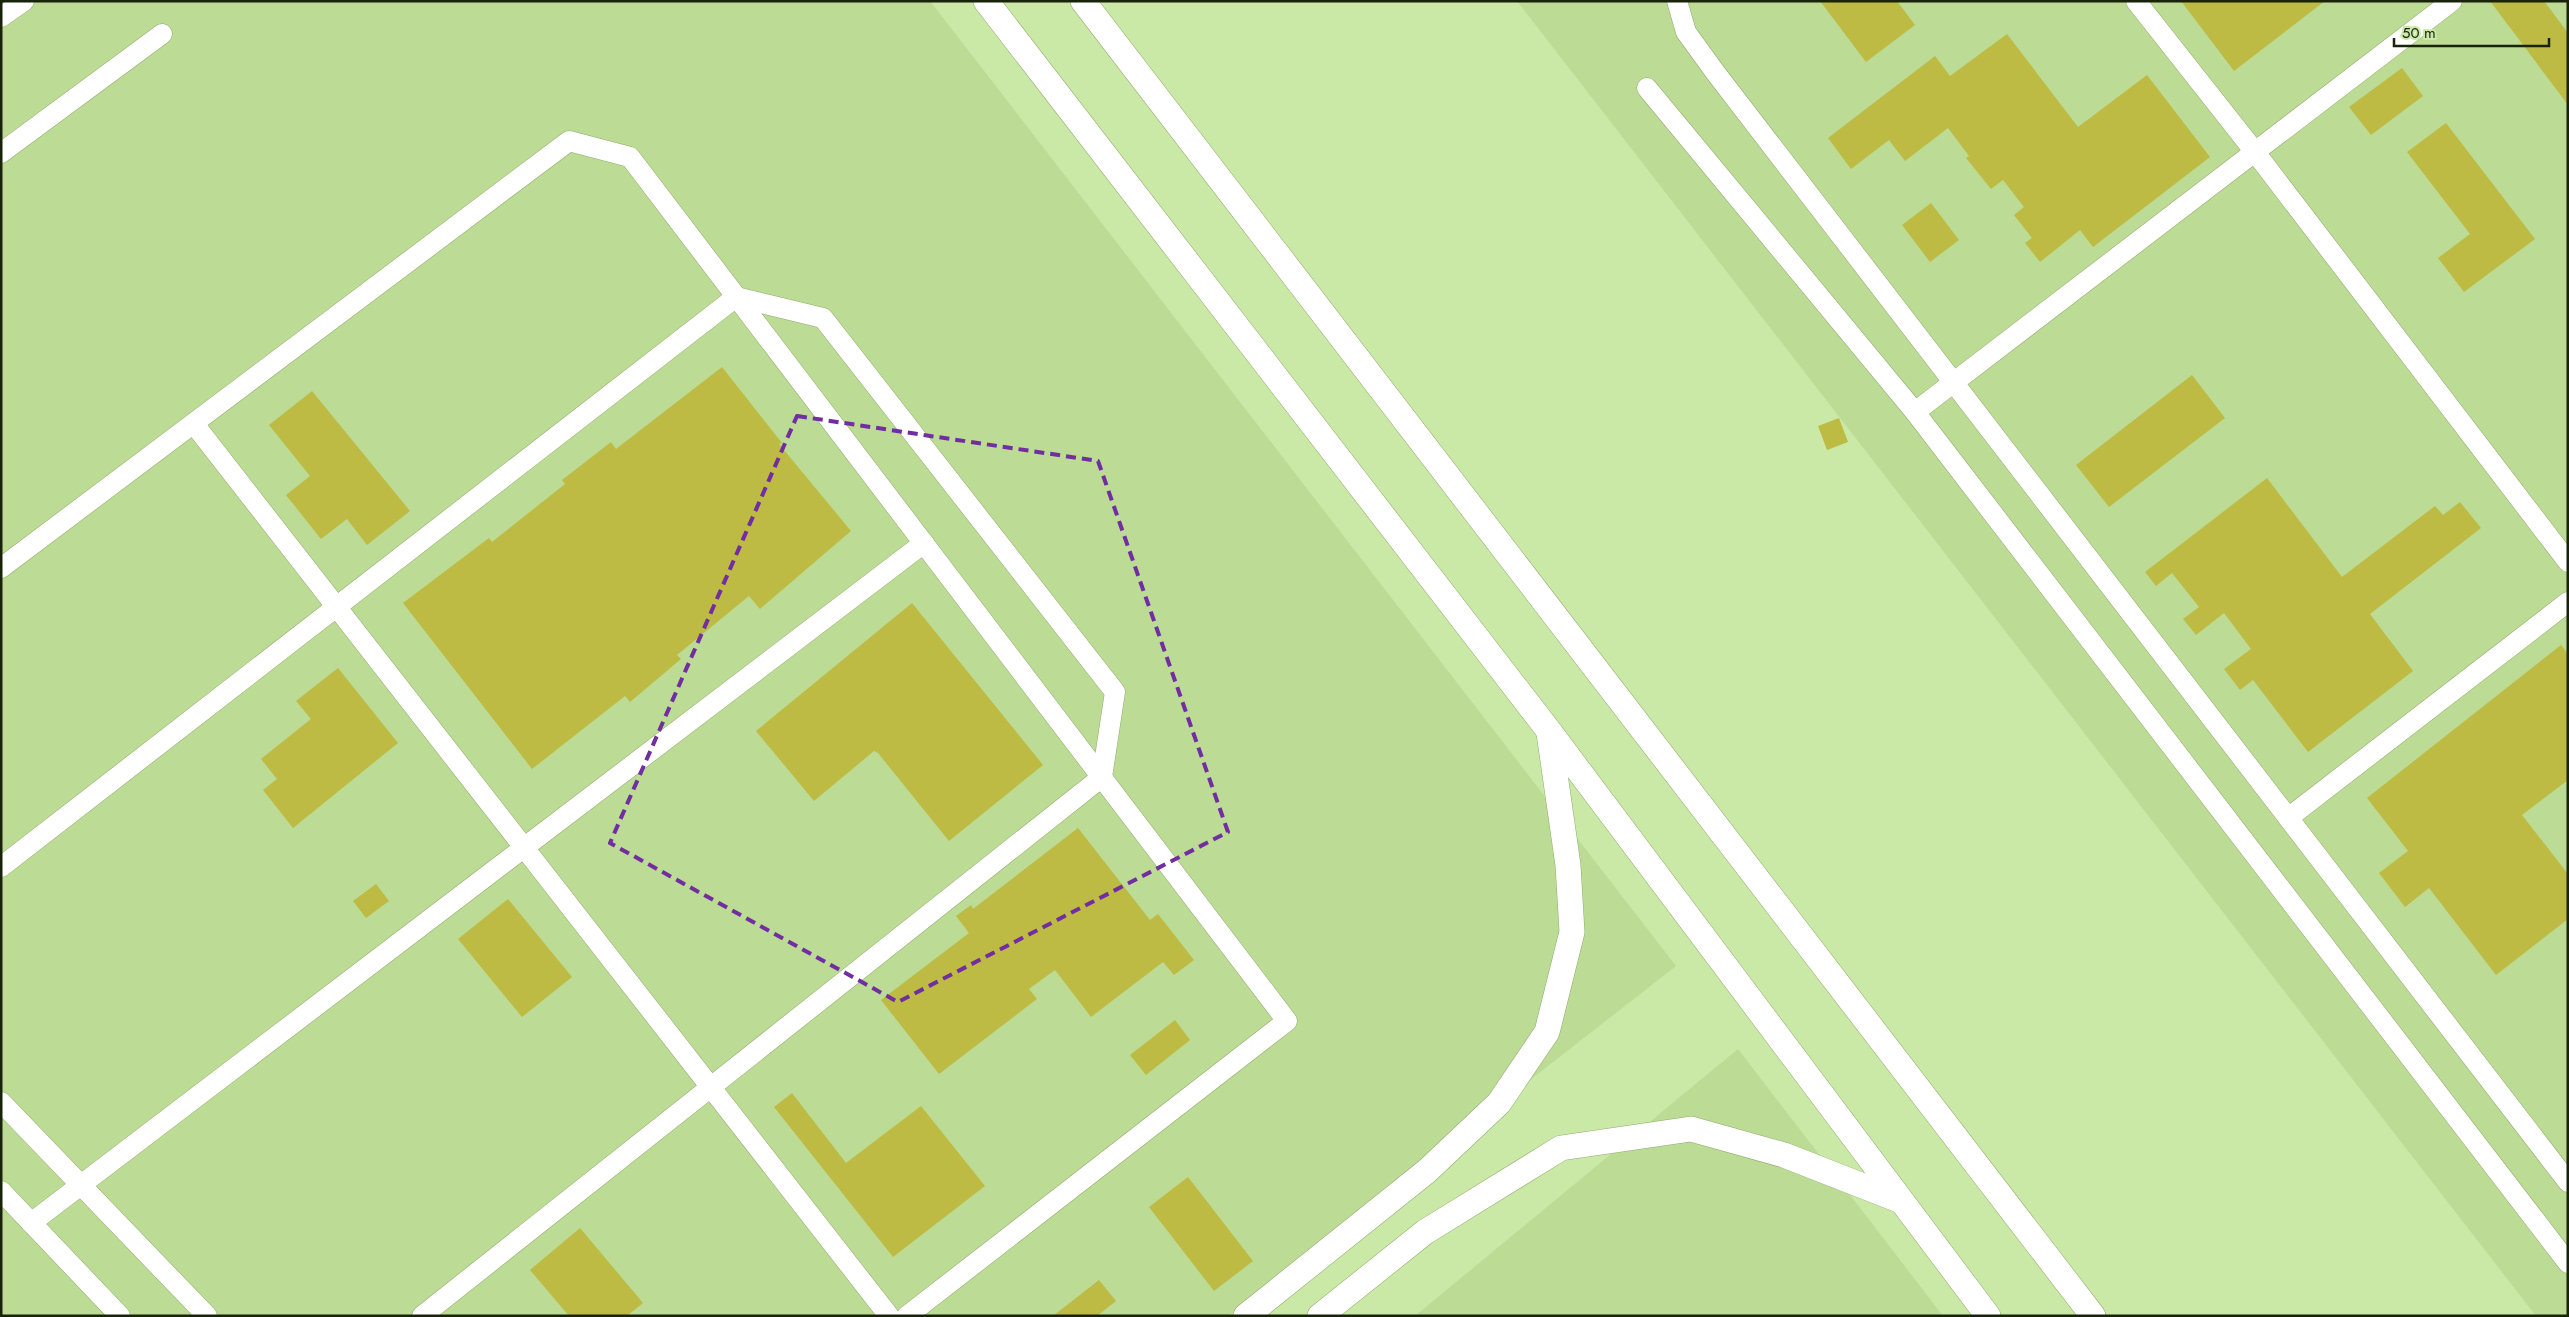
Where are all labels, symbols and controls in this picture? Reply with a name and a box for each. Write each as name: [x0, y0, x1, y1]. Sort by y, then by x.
scale bar: [2394, 15, 2549, 47]
text: 50 m: [2402, 22, 2436, 44]

